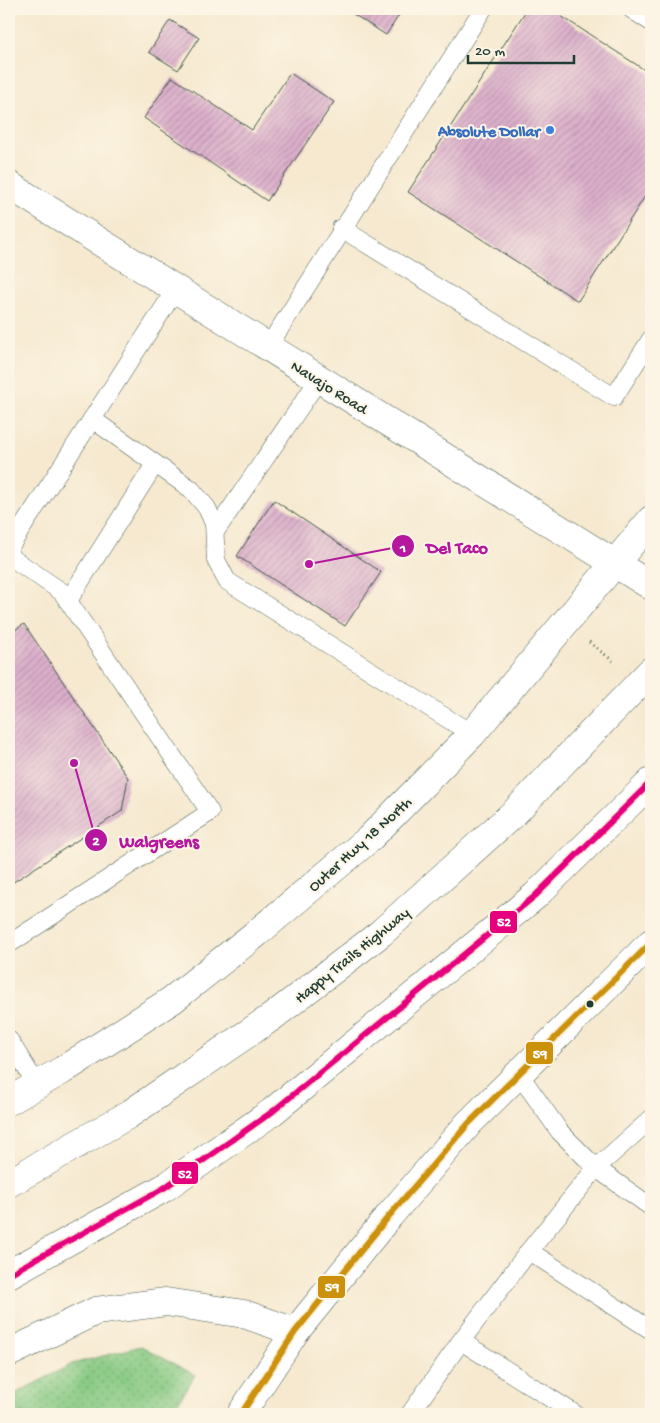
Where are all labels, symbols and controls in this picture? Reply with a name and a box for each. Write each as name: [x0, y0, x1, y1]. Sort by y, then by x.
scale bar: [468, 32, 574, 64]
text: 20 m: [475, 43, 505, 61]
place label: Absolute Dollar: [437, 124, 542, 143]
marker: Absolute Dollar: [544, 124, 556, 136]
street label: Navajo Road: [286, 358, 371, 421]
callout: Del Taco: [391, 530, 498, 563]
text: Del Taco: [424, 539, 488, 560]
text: 1: [399, 540, 406, 558]
street label: Outer Hwy 18 North: [306, 794, 417, 897]
callout: Walgreens: [84, 824, 209, 857]
text: 2: [92, 833, 100, 851]
text: Walgreens: [118, 833, 200, 854]
street label: Happy Trails Highway: [292, 904, 415, 1009]
line badge: 52: [489, 910, 518, 934]
text: 52: [497, 915, 511, 932]
unlabelled marker: [585, 999, 595, 1009]
line badge: 59: [525, 1041, 554, 1065]
text: 59: [533, 1047, 547, 1064]
line badge: 52: [171, 1161, 199, 1185]
text: 52: [178, 1167, 192, 1184]
line badge: 59: [317, 1275, 346, 1299]
text: 59: [325, 1280, 339, 1297]

